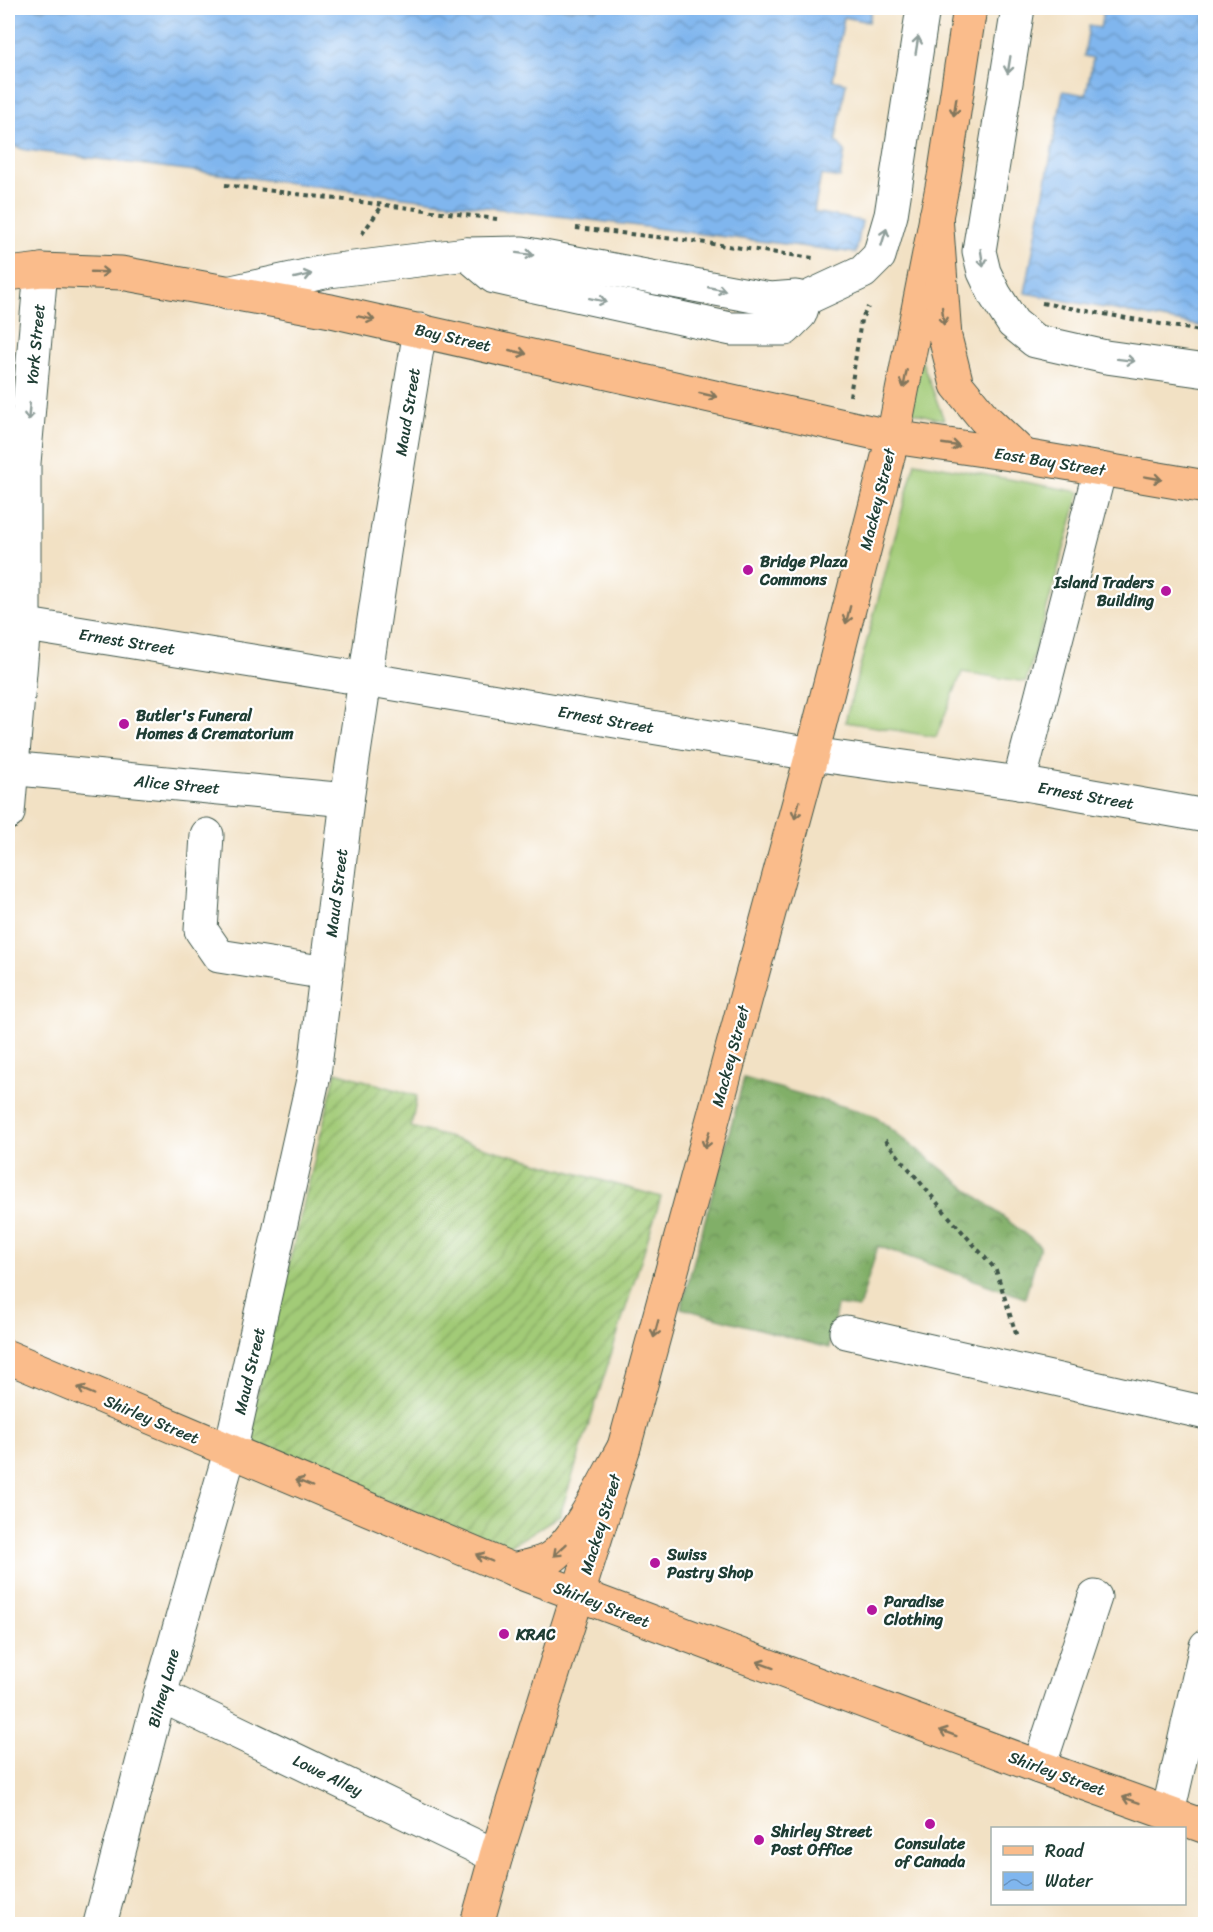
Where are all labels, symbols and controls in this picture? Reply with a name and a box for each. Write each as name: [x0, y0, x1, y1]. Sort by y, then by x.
one-way arrow: [911, 36, 922, 56]
one-way arrow: [1003, 55, 1014, 75]
one-way arrow: [949, 96, 960, 116]
one-way arrow: [879, 228, 890, 247]
one-way arrow: [976, 248, 987, 267]
one-way arrow: [515, 249, 535, 260]
one-way arrow: [89, 267, 109, 278]
one-way arrow: [293, 269, 312, 281]
one-way arrow: [707, 284, 726, 295]
one-way arrow: [589, 294, 608, 306]
street label: York Street: [18, 302, 53, 386]
one-way arrow: [938, 306, 949, 326]
one-way arrow: [356, 313, 375, 324]
street label: Bay Street: [412, 315, 494, 360]
one-way arrow: [508, 347, 527, 358]
one-way arrow: [1116, 354, 1136, 365]
street label: Maud Street: [386, 366, 429, 458]
one-way arrow: [899, 369, 910, 388]
one-way arrow: [699, 389, 718, 401]
one-way arrow: [23, 402, 34, 422]
street label: East Bay Street: [992, 438, 1108, 485]
one-way arrow: [941, 440, 961, 451]
street label: Mackey Street: [851, 445, 904, 553]
one-way arrow: [1143, 472, 1162, 483]
place label: Bridge Plaza Commons: [759, 547, 848, 594]
marker: Bridge Plaza Commons: [741, 563, 755, 577]
place label: Island Traders Building: [1053, 568, 1155, 615]
marker: Island Traders Building: [1159, 584, 1173, 598]
one-way arrow: [841, 606, 853, 625]
street label: Ernest Street: [77, 620, 177, 663]
street label: Ernest Street: [556, 697, 656, 742]
place label: Butler's Funeral Homes & Crematorium: [135, 701, 294, 748]
marker: Butler's Funeral Homes & Crematorium: [117, 717, 131, 731]
street label: Alice Street: [132, 766, 221, 803]
street label: Ernest Street: [1036, 773, 1136, 818]
one-way arrow: [791, 801, 802, 820]
street label: Maud Street: [317, 847, 356, 939]
street label: Mackey Street: [703, 1002, 758, 1110]
one-way arrow: [701, 1131, 712, 1150]
one-way arrow: [650, 1319, 661, 1338]
street label: Maud Street: [225, 1325, 274, 1418]
one-way arrow: [77, 1385, 95, 1396]
street label: Shirley Street: [100, 1386, 204, 1453]
street label: Mackey Street: [571, 1470, 630, 1578]
one-way arrow: [295, 1477, 314, 1488]
place label: Swiss Pastry Shop: [666, 1540, 754, 1587]
one-way arrow: [553, 1542, 568, 1556]
one-way arrow: [475, 1552, 494, 1563]
marker: Swiss Pastry Shop: [648, 1556, 662, 1570]
street label: Shirley Street: [549, 1573, 654, 1636]
place label: Paradise Clothing: [883, 1587, 945, 1634]
marker: Paradise Clothing: [865, 1603, 879, 1617]
place label: KRAC: [515, 1620, 556, 1649]
marker: KRAC: [497, 1627, 511, 1641]
street label: Bilney Lane: [139, 1645, 188, 1731]
one-way arrow: [756, 1659, 774, 1670]
one-way arrow: [939, 1727, 957, 1738]
street label: Shirley Street: [1004, 1743, 1109, 1804]
street label: Lowe Alley: [288, 1746, 368, 1805]
one-way arrow: [1122, 1793, 1141, 1804]
place label: Shirley Street Post Office: [770, 1817, 872, 1864]
marker: Consulate of Canada: [923, 1817, 937, 1831]
legend: [991, 1827, 1186, 1905]
place label: Consulate of Canada: [894, 1829, 966, 1876]
marker: Shirley Street Post Office: [752, 1833, 766, 1847]
text: Road: [1045, 1835, 1085, 1867]
text: Water: [1045, 1865, 1094, 1897]

